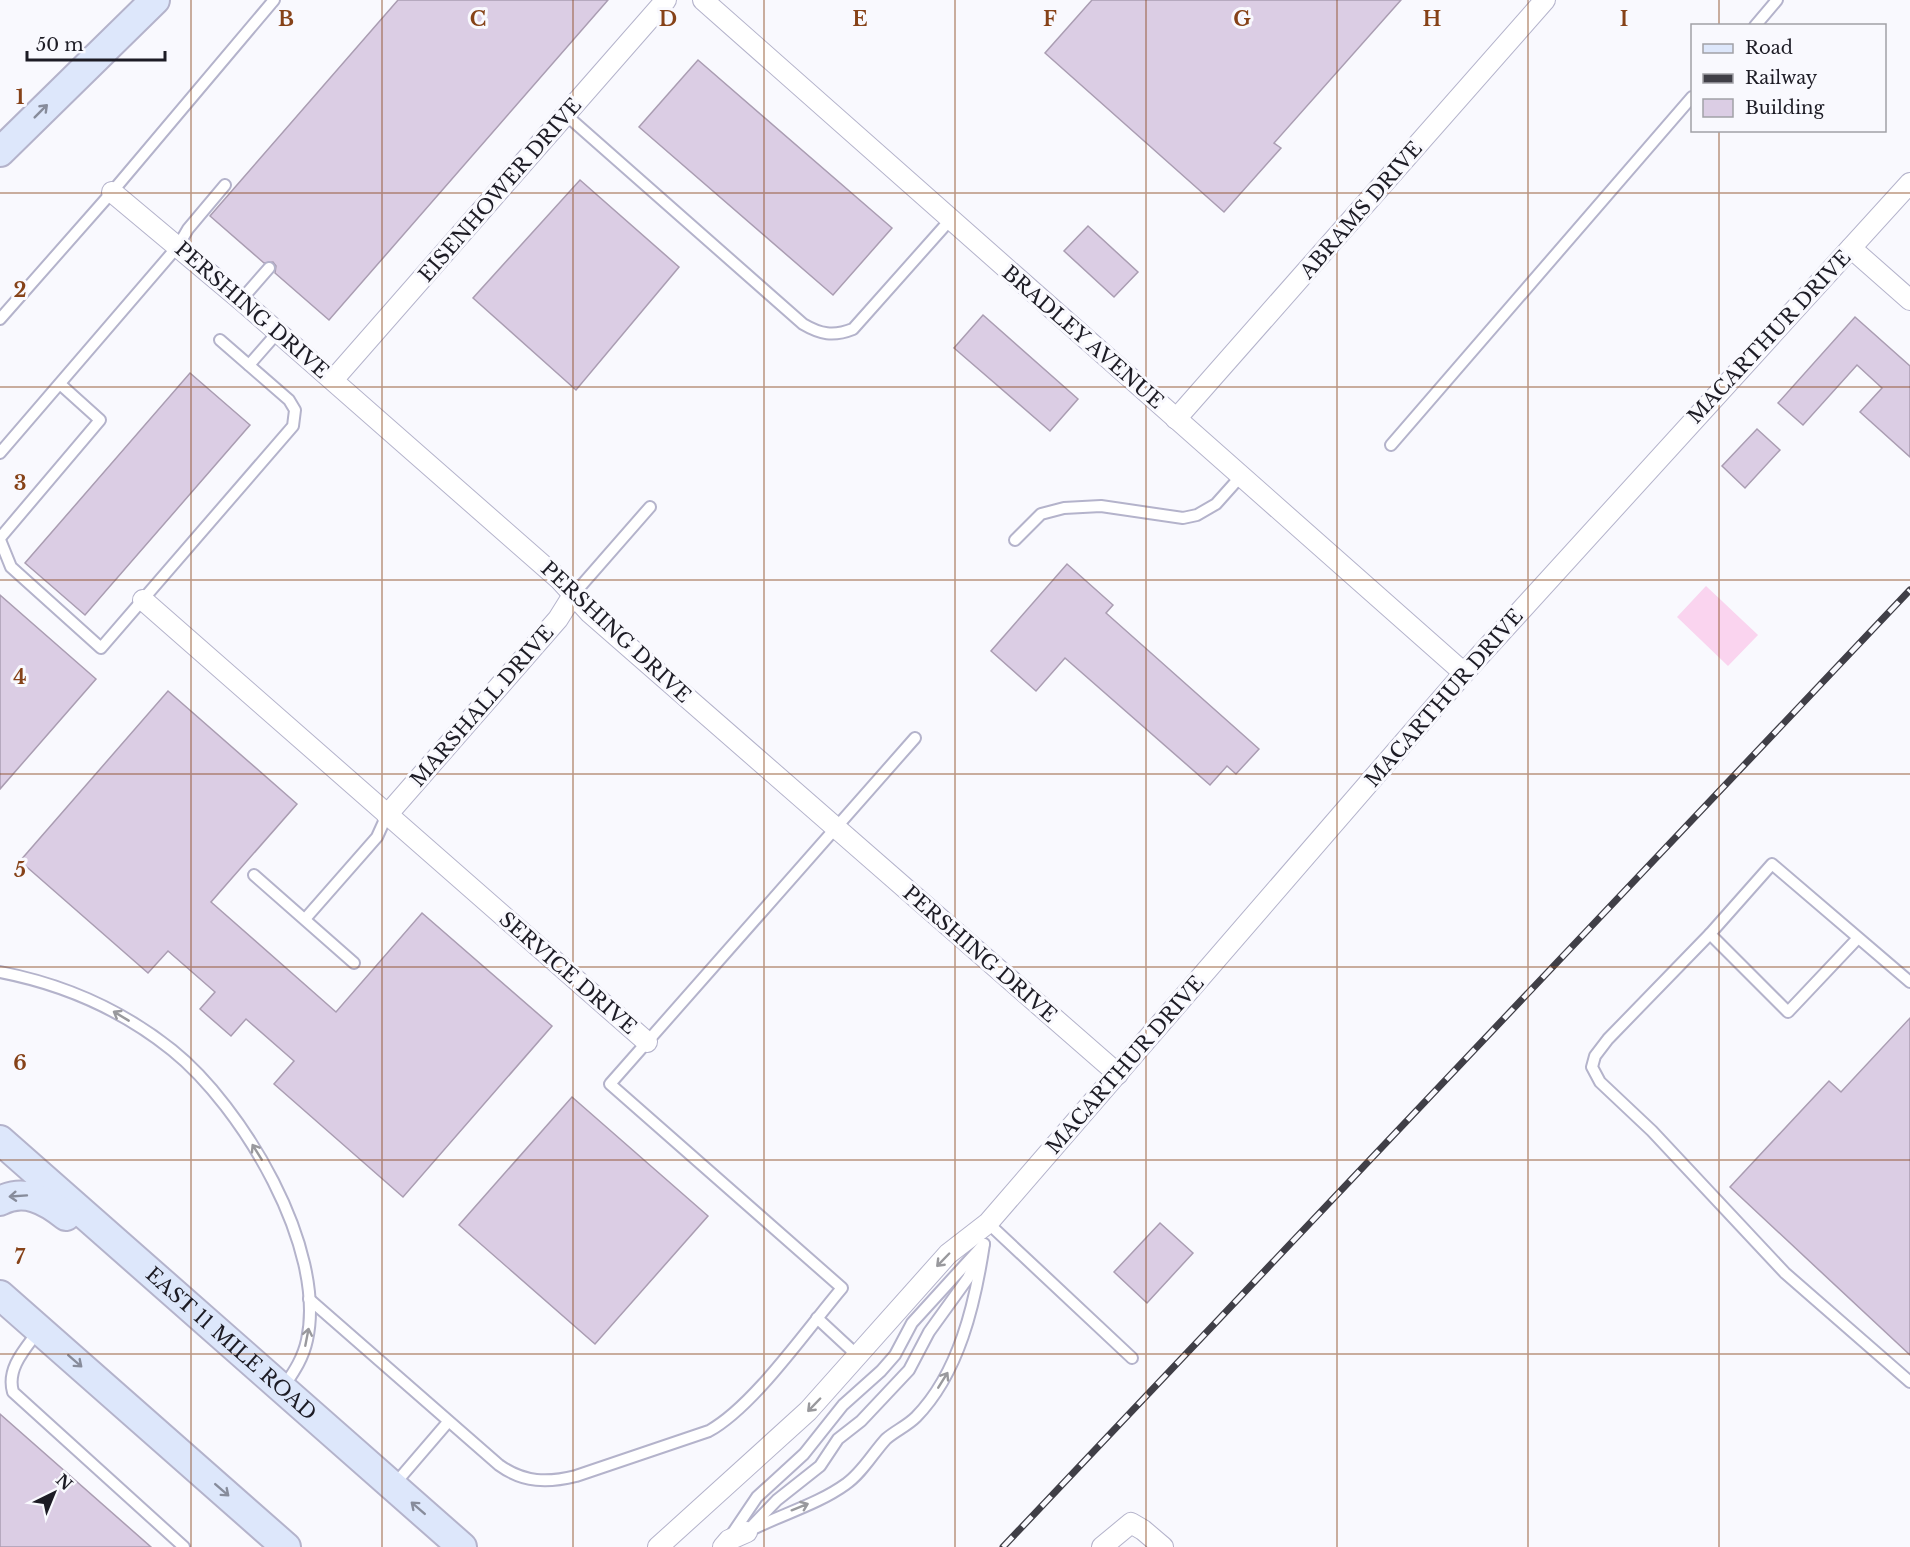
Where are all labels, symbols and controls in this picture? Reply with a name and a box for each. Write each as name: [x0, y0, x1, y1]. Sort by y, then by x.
text: B: [278, 7, 294, 31]
text: C: [470, 7, 486, 31]
text: D: [659, 7, 677, 31]
text: E: [852, 7, 868, 31]
text: F: [1043, 7, 1057, 31]
text: G: [1233, 7, 1251, 31]
text: H: [1423, 7, 1442, 31]
text: I: [1620, 7, 1628, 31]
scale bar: [27, 24, 165, 62]
legend: [1691, 24, 1886, 132]
text: 50 m: [36, 34, 84, 56]
text: Road: [1745, 37, 1793, 59]
text: Railway: [1745, 67, 1818, 89]
text: 1: [16, 85, 25, 109]
street label: EISENHOWER DRIVE: [414, 93, 586, 287]
text: Building: [1745, 97, 1824, 119]
one-way arrow: [34, 104, 49, 118]
street label: ABRAMS DRIVE: [1294, 136, 1427, 284]
street label: PERSHING DRIVE: [170, 237, 334, 383]
street label: MACARTHUR DRIVE: [1683, 245, 1855, 429]
street label: BRADLEY AVENUE: [998, 260, 1168, 414]
text: 2: [13, 278, 27, 302]
text: 3: [14, 471, 26, 495]
street label: PERSHING DRIVE: [536, 556, 696, 708]
street label: MACARTHUR DRIVE: [1360, 604, 1528, 792]
street label: MARSHALL DRIVE: [405, 620, 559, 792]
text: 4: [13, 665, 27, 689]
text: 5: [14, 858, 26, 882]
street label: PERSHING DRIVE: [898, 881, 1062, 1027]
street label: SERVICE DRIVE: [494, 907, 642, 1039]
street label: MACARTHUR DRIVE: [1041, 971, 1209, 1159]
one-way arrow: [113, 1009, 130, 1021]
text: 6: [13, 1051, 27, 1075]
one-way arrow: [251, 1144, 263, 1161]
one-way arrow: [9, 1191, 29, 1202]
text: 7: [15, 1245, 26, 1269]
one-way arrow: [936, 1252, 950, 1267]
street label: EAST 11 MILE ROAD: [141, 1262, 321, 1425]
one-way arrow: [302, 1327, 313, 1347]
one-way arrow: [67, 1354, 83, 1368]
one-way arrow: [937, 1372, 949, 1389]
one-way arrow: [806, 1398, 821, 1413]
north arrow: [24, 1463, 84, 1523]
text: N: [52, 1470, 77, 1494]
one-way arrow: [214, 1483, 229, 1497]
one-way arrow: [411, 1501, 426, 1515]
one-way arrow: [790, 1501, 809, 1512]

